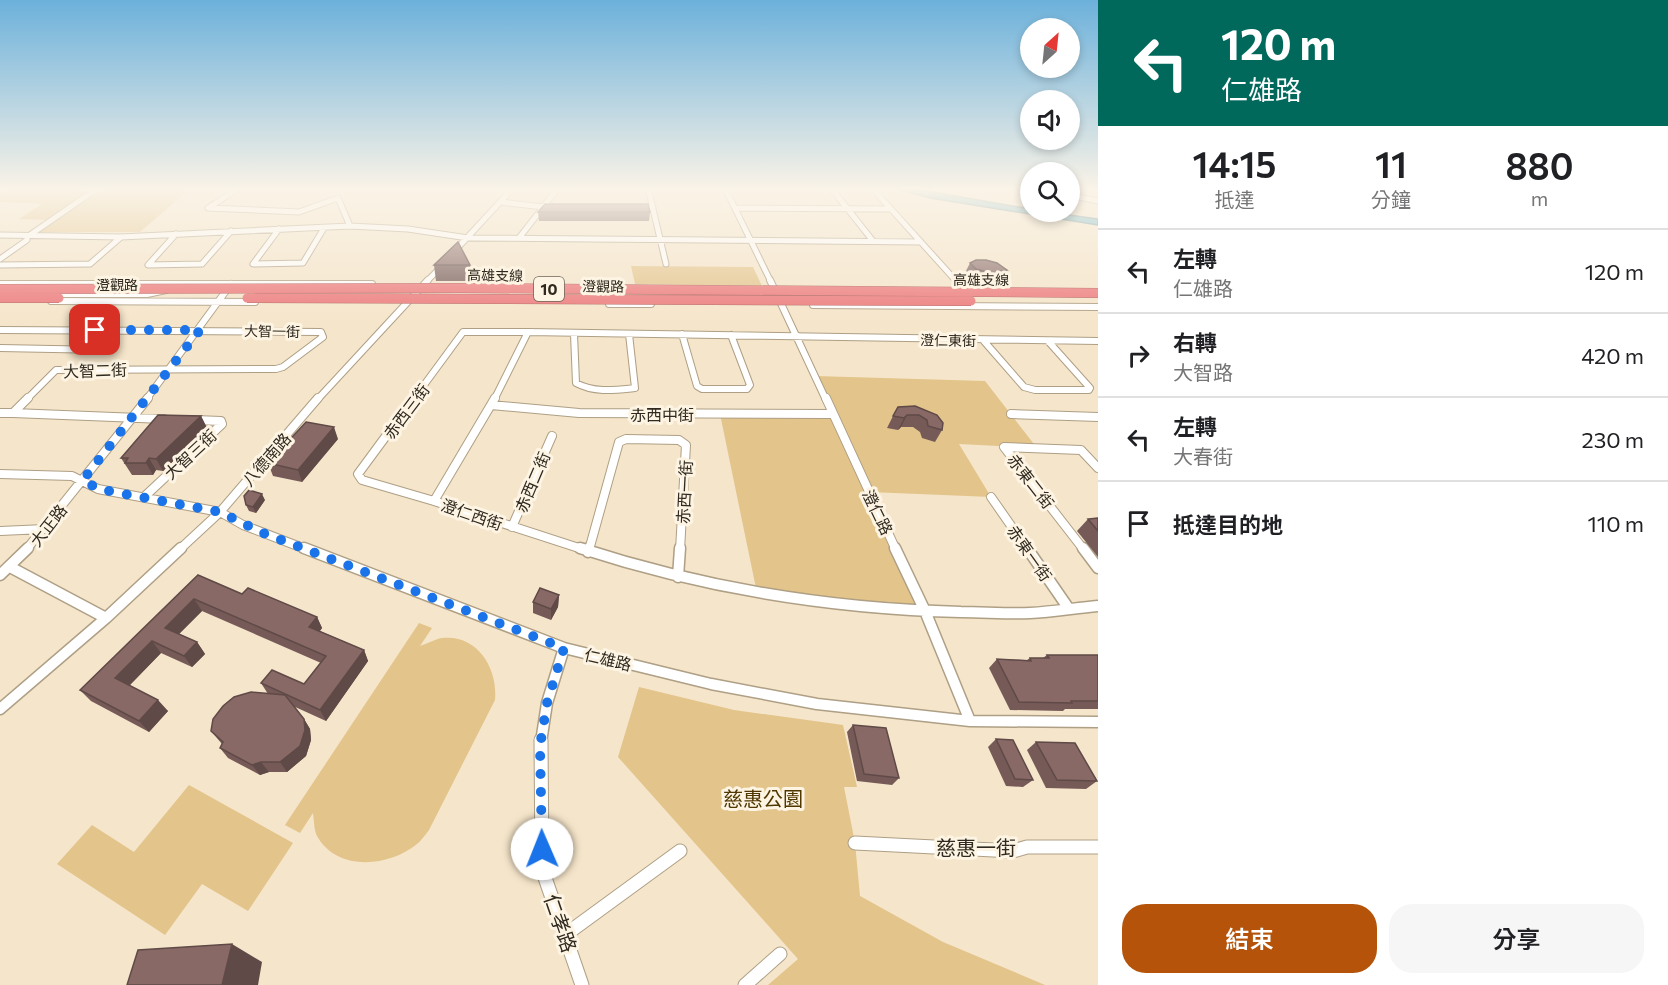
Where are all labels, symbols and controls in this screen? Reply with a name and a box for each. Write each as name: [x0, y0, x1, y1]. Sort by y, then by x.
text: 120 m: [1221, 17, 1336, 69]
north arrow: [1020, 18, 1080, 78]
map controls: [1020, 18, 1080, 222]
icon: left: [1122, 24, 1200, 102]
text: 仁雄路: [1221, 73, 1302, 106]
button: sound: [1020, 90, 1080, 150]
text: 14:15: [1192, 141, 1276, 185]
text: 11: [1375, 141, 1407, 185]
text: 880: [1505, 143, 1573, 187]
button: search: [1020, 162, 1080, 222]
text: m: [1531, 186, 1548, 210]
text: 抵達: [1214, 187, 1254, 211]
text: 分鐘: [1371, 187, 1411, 211]
text: 左轉: [1173, 245, 1217, 272]
icon: left: [1122, 255, 1155, 288]
text: 120 m: [1585, 258, 1644, 285]
street label: 高雄支線: [467, 266, 523, 284]
street label: 高雄支線: [953, 271, 1009, 288]
street label: 澄觀路: [96, 276, 138, 293]
text: 仁雄路: [1173, 276, 1233, 300]
road number: 10: [534, 277, 564, 301]
street label: 澄觀路: [582, 277, 624, 295]
pin: [69, 304, 120, 355]
icon: arrive: [78, 313, 111, 346]
street label: 大智一街: [244, 322, 300, 340]
text: 右轉: [1173, 329, 1217, 356]
street label: 澄仁東街: [920, 331, 976, 349]
icon: right: [1122, 339, 1155, 372]
text: 420 m: [1581, 342, 1644, 369]
street label: 大智二街: [63, 359, 127, 381]
text: 大智路: [1173, 360, 1233, 384]
street label: 赤西三街: [379, 380, 433, 442]
street label: 赤西中街: [630, 405, 694, 424]
text: 左轉: [1173, 413, 1217, 440]
icon: left: [1122, 423, 1155, 456]
street label: 大智三街: [160, 425, 220, 483]
text: 230 m: [1581, 426, 1644, 453]
street label: 八德南路: [238, 429, 294, 489]
text: 大春街: [1173, 444, 1233, 468]
street label: 赤西二街: [511, 449, 553, 515]
street label: 赤東二街: [1004, 450, 1058, 512]
street label: 赤西一街: [673, 460, 695, 524]
street label: 澄仁路: [859, 486, 897, 538]
street label: 澄仁西街: [439, 495, 505, 533]
street label: 大正路: [26, 500, 70, 550]
icon: arrive: [1122, 507, 1155, 540]
text: 110 m: [1587, 510, 1644, 537]
text: 抵達目的地: [1173, 511, 1283, 538]
street label: 赤東一街: [1004, 521, 1056, 585]
street label: 仁雄路: [582, 644, 634, 674]
park label: 慈惠公園: [723, 786, 803, 810]
position arrow: [510, 817, 574, 881]
street label: 慈惠一街: [936, 835, 1016, 859]
street label: 仁孝路: [540, 891, 582, 955]
button: 結束: [1122, 904, 1377, 973]
button: 分享: [1389, 904, 1644, 973]

